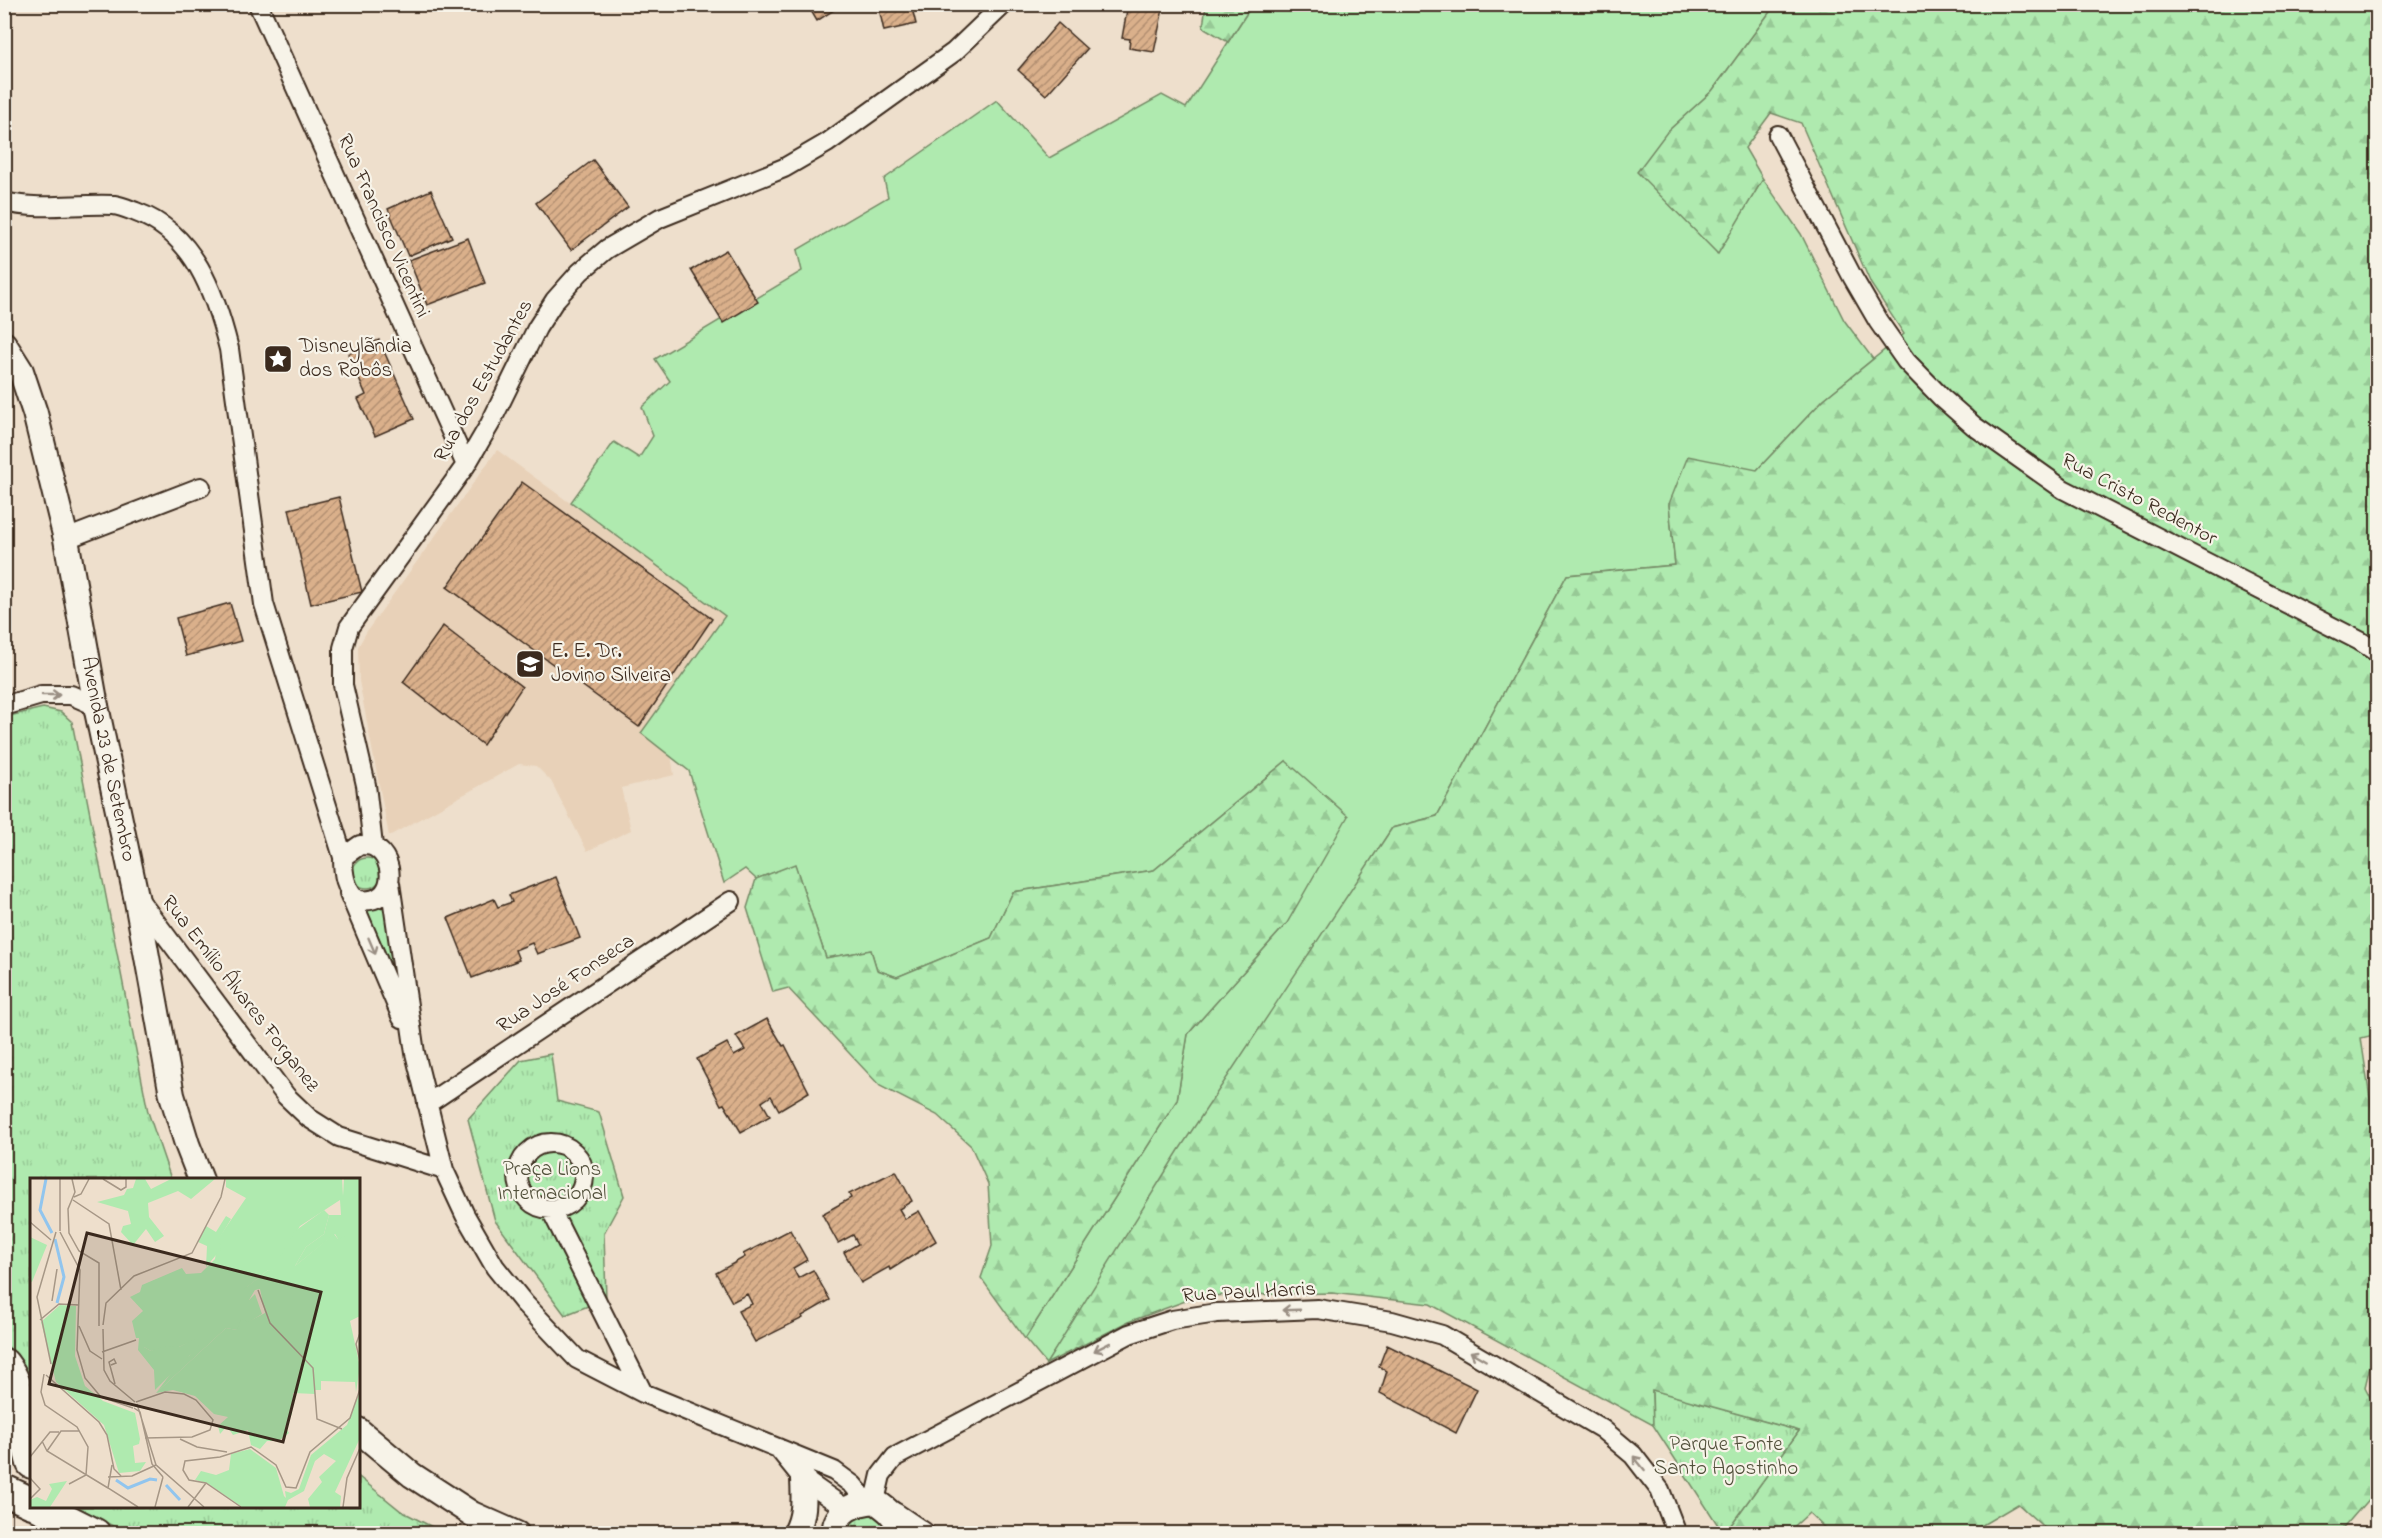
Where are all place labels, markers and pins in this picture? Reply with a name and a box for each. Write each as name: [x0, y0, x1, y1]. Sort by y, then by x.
place label: Disneylãndia dos Robôs: [298, 332, 412, 386]
place icon: Disneylãndia dos Robôs: [262, 343, 294, 375]
place label: E. E. Dr. Jovino Silveira: [551, 637, 671, 691]
school or university icon: E. E. Dr. Jovino Silveira: [514, 648, 546, 680]

